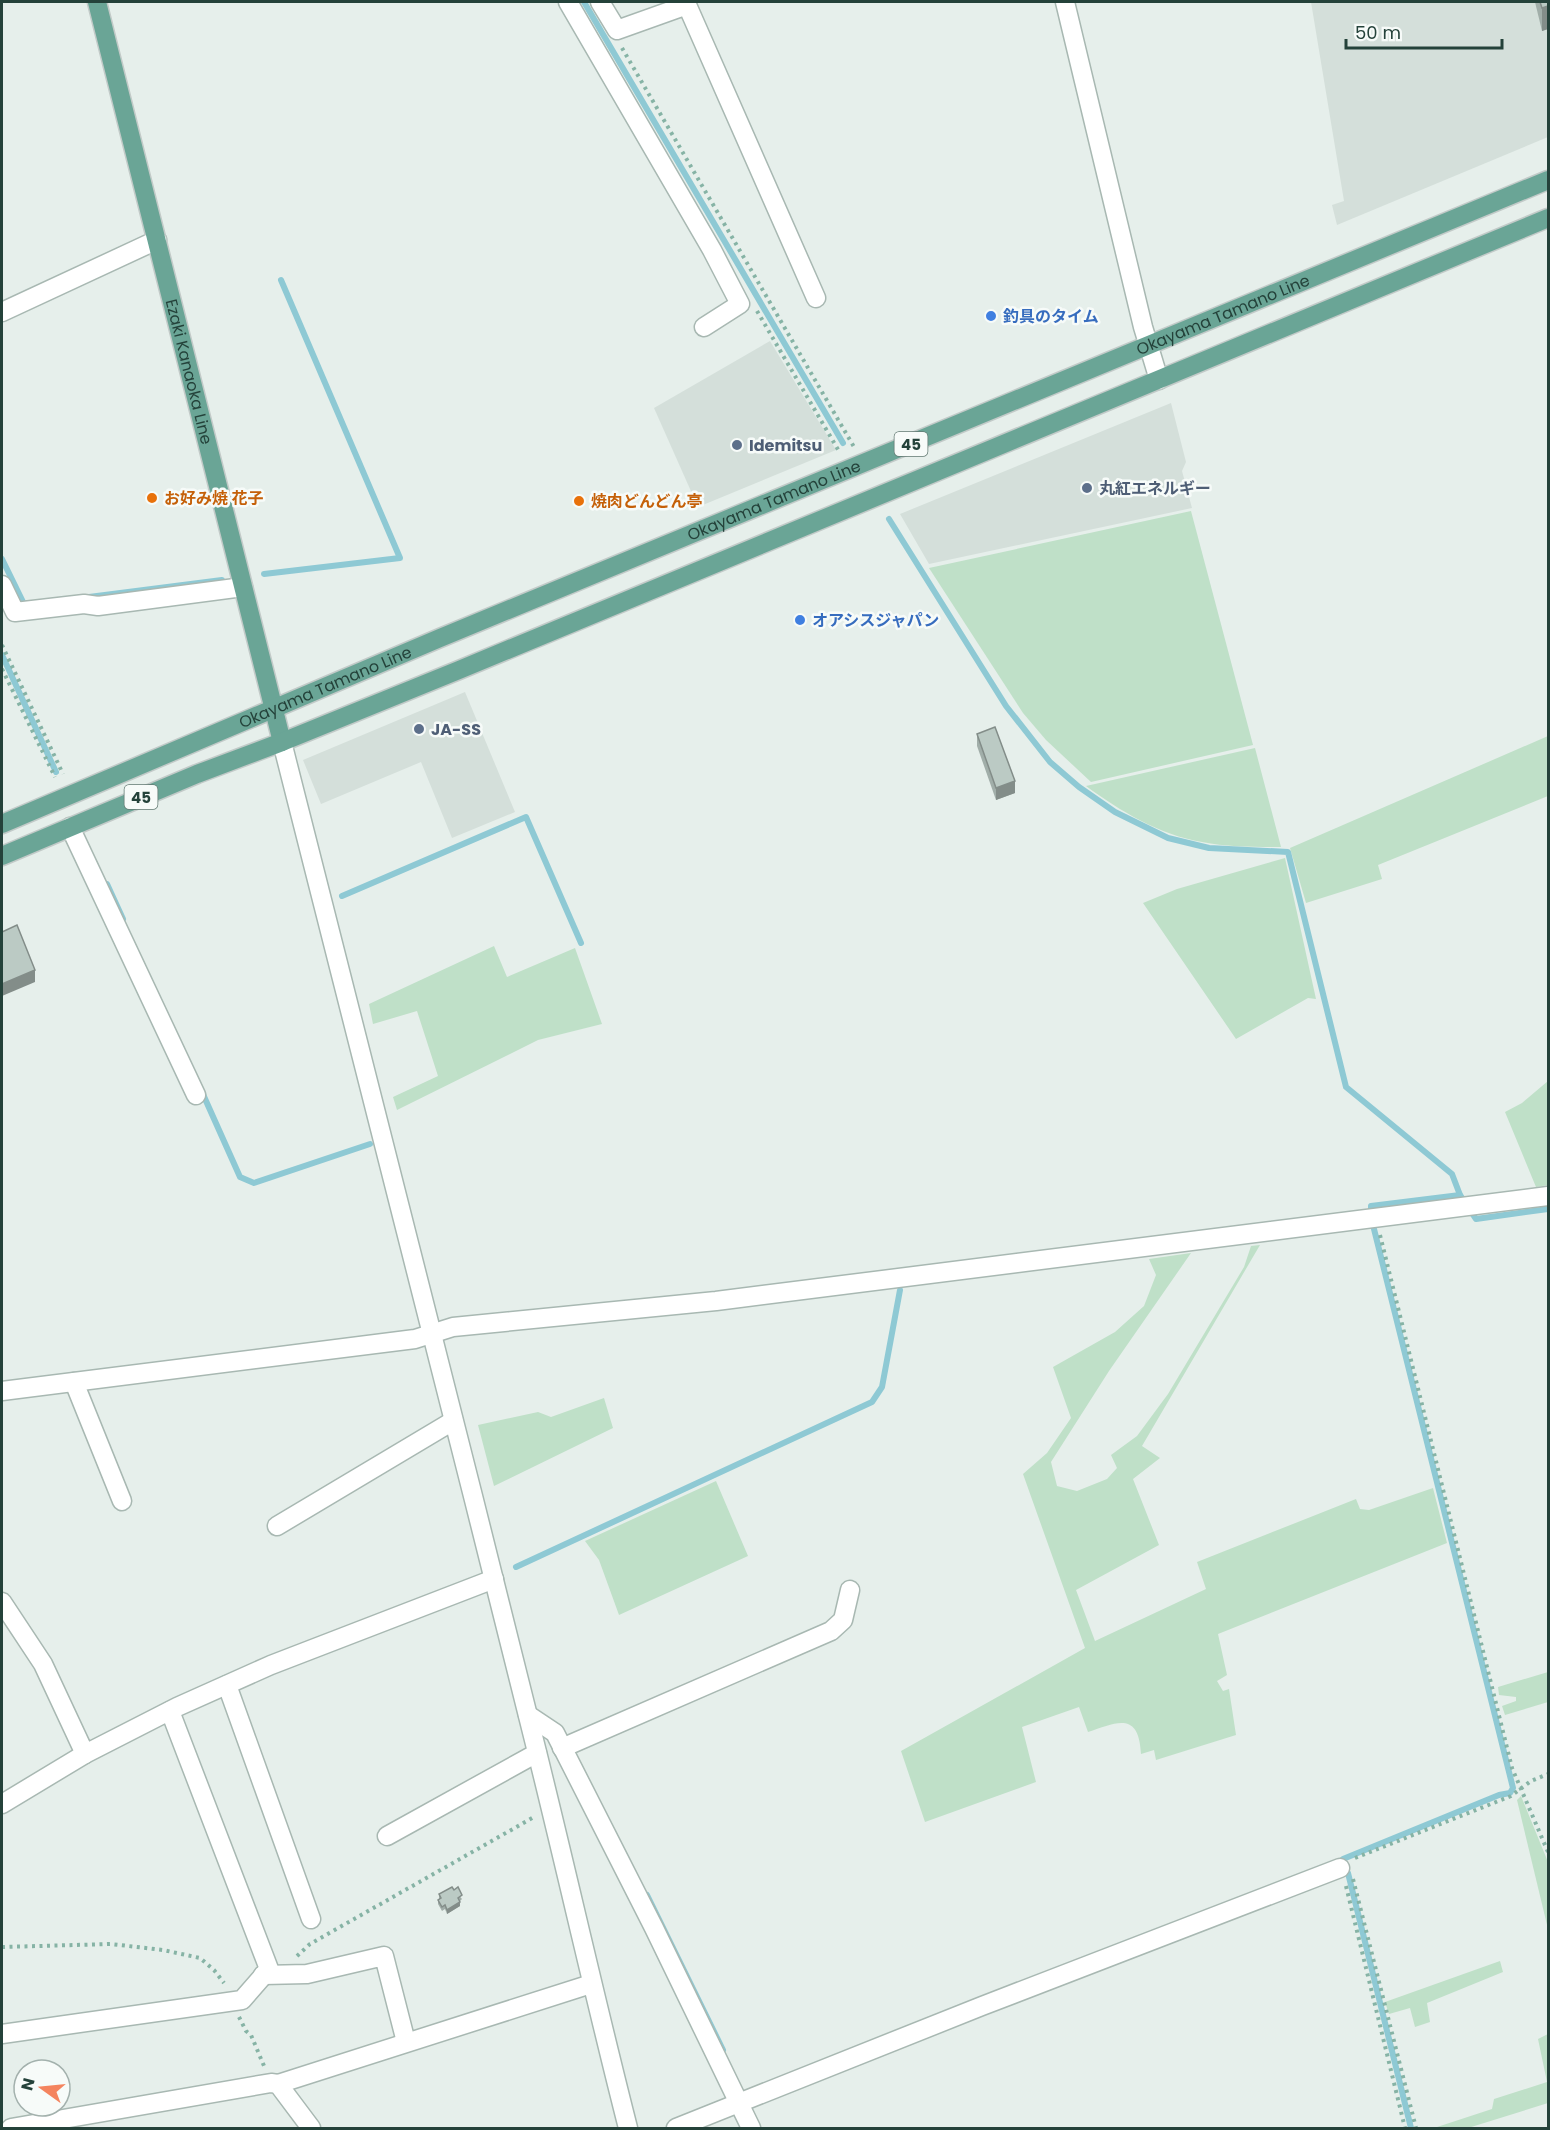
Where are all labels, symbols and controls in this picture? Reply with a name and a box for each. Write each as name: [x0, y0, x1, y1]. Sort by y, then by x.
scale bar: [1346, 12, 1502, 50]
text: 50 m: [1355, 20, 1401, 45]
street label: Okayama Tamano Line: [1133, 268, 1313, 360]
street label: Ezaki Kanaoka Line: [160, 297, 219, 447]
place label: 釣具のタイム: [1003, 305, 1099, 328]
marker: 釣具のタイム: [984, 309, 998, 323]
road number: 45: [894, 432, 928, 456]
place label: Idemitsu: [749, 434, 822, 457]
marker: Idemitsu: [730, 438, 744, 452]
street label: Okayama Tamano Line: [684, 454, 864, 546]
place label: 丸紅エネルギー: [1099, 477, 1211, 500]
marker: 丸紅エネルギー: [1080, 481, 1094, 495]
place label: お好み焼 花子: [164, 487, 263, 510]
place label: 焼肉どんどん亭: [591, 490, 703, 513]
marker: お好み焼 花子: [145, 491, 159, 505]
marker: 焼肉どんどん亭: [572, 494, 586, 508]
place label: オアシスジャパン: [812, 609, 939, 632]
marker: オアシスジャパン: [793, 613, 807, 627]
street label: Okayama Tamano Line: [235, 640, 415, 734]
place label: JA-SS: [431, 718, 481, 741]
marker: JA-SS: [412, 722, 426, 736]
road number: 45: [124, 785, 158, 809]
north arrow: [12, 2058, 72, 2118]
text: N: [15, 2075, 41, 2093]

